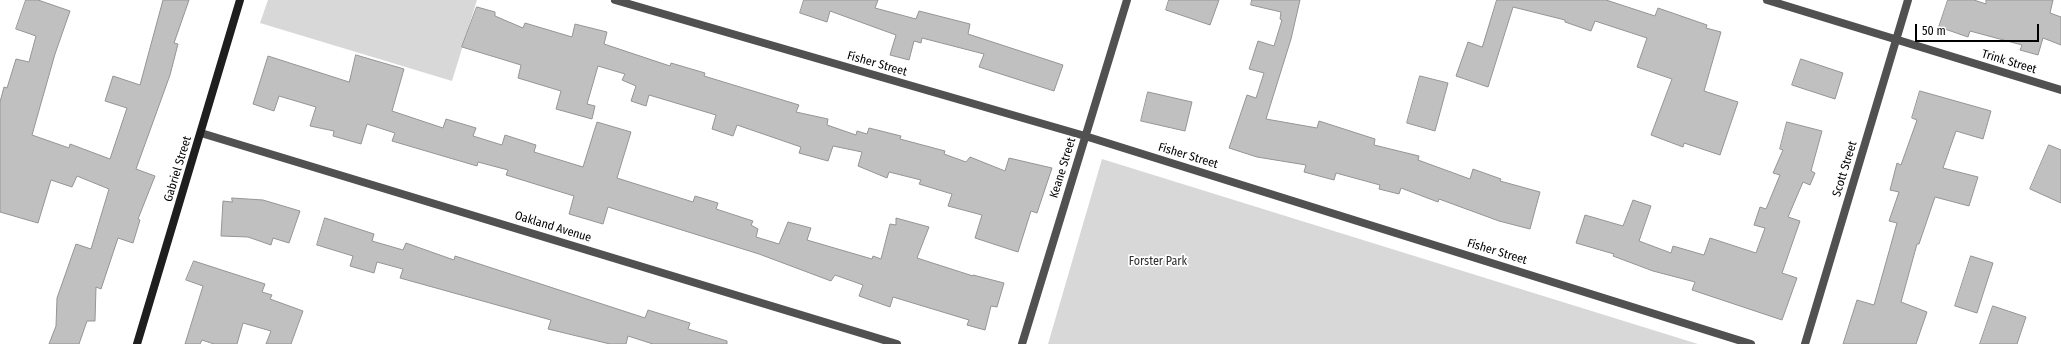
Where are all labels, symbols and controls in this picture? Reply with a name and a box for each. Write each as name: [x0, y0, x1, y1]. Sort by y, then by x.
scale bar: [1917, 16, 2041, 42]
text: 50 m: [1922, 24, 1946, 38]
street label: Trink Street: [1980, 47, 2038, 77]
street label: Fisher Street: [845, 49, 909, 79]
street label: Gabriel Street: [161, 134, 195, 204]
street label: Keane Street: [1047, 136, 1079, 200]
street label: Scott Street: [1830, 139, 1860, 199]
street label: Fisher Street: [1156, 140, 1220, 172]
street label: Oakland Avenue: [513, 208, 593, 246]
street label: Fisher Street: [1465, 236, 1529, 268]
park label: Forster Park: [1129, 255, 1187, 269]

